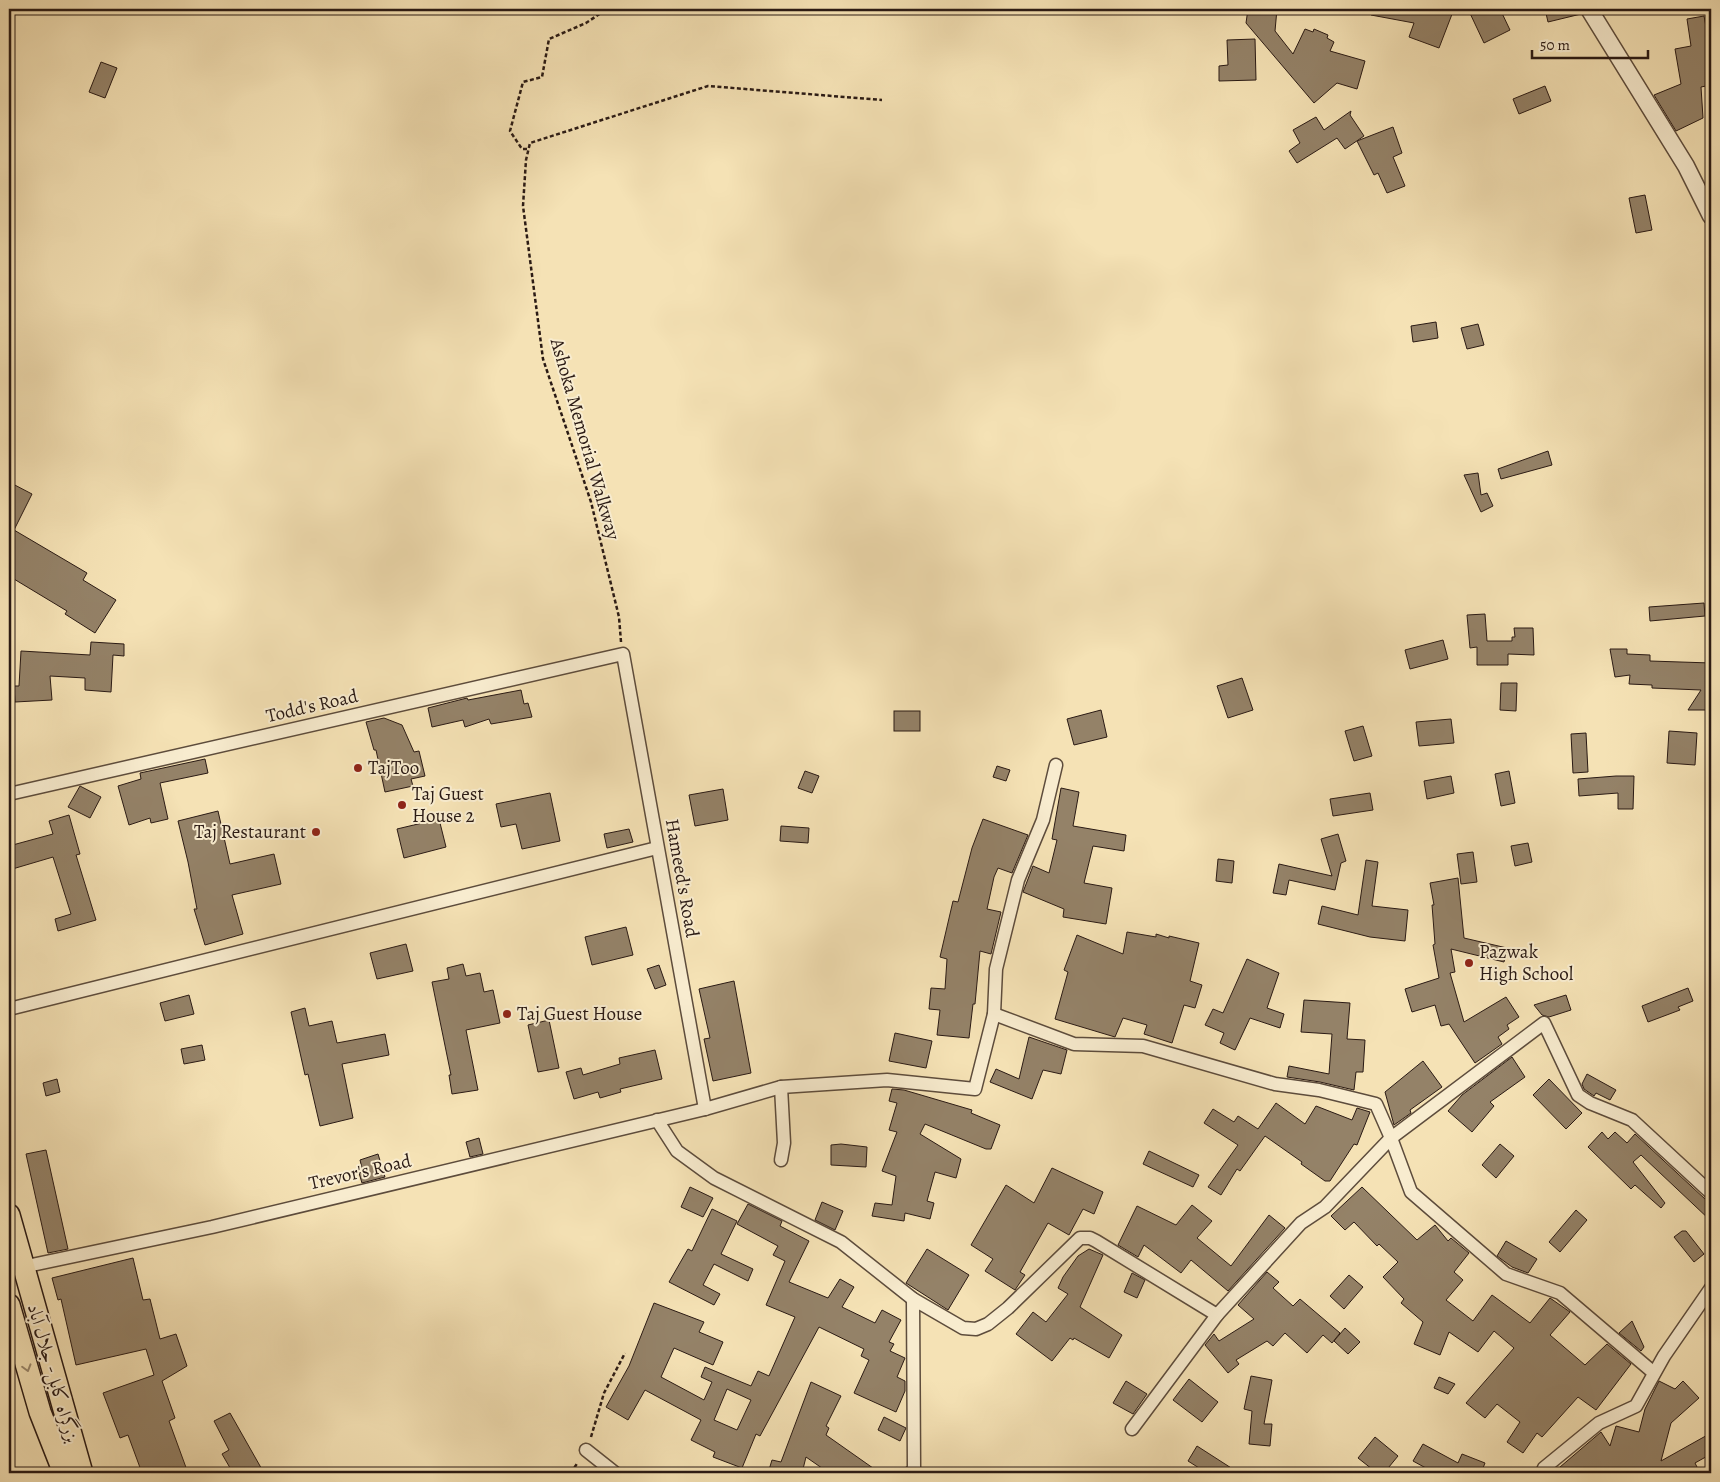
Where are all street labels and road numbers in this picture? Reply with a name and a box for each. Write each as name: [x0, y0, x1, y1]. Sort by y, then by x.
street label: Ashoka Memorial Walkway: [543, 334, 626, 543]
street label: Todd's Road: [264, 683, 361, 729]
street label: Hameed's Road: [659, 817, 705, 940]
street label: Trevor's Road: [306, 1147, 415, 1196]
street label: بزرگراه کابل- جلال آباد: [21, 1300, 85, 1446]

